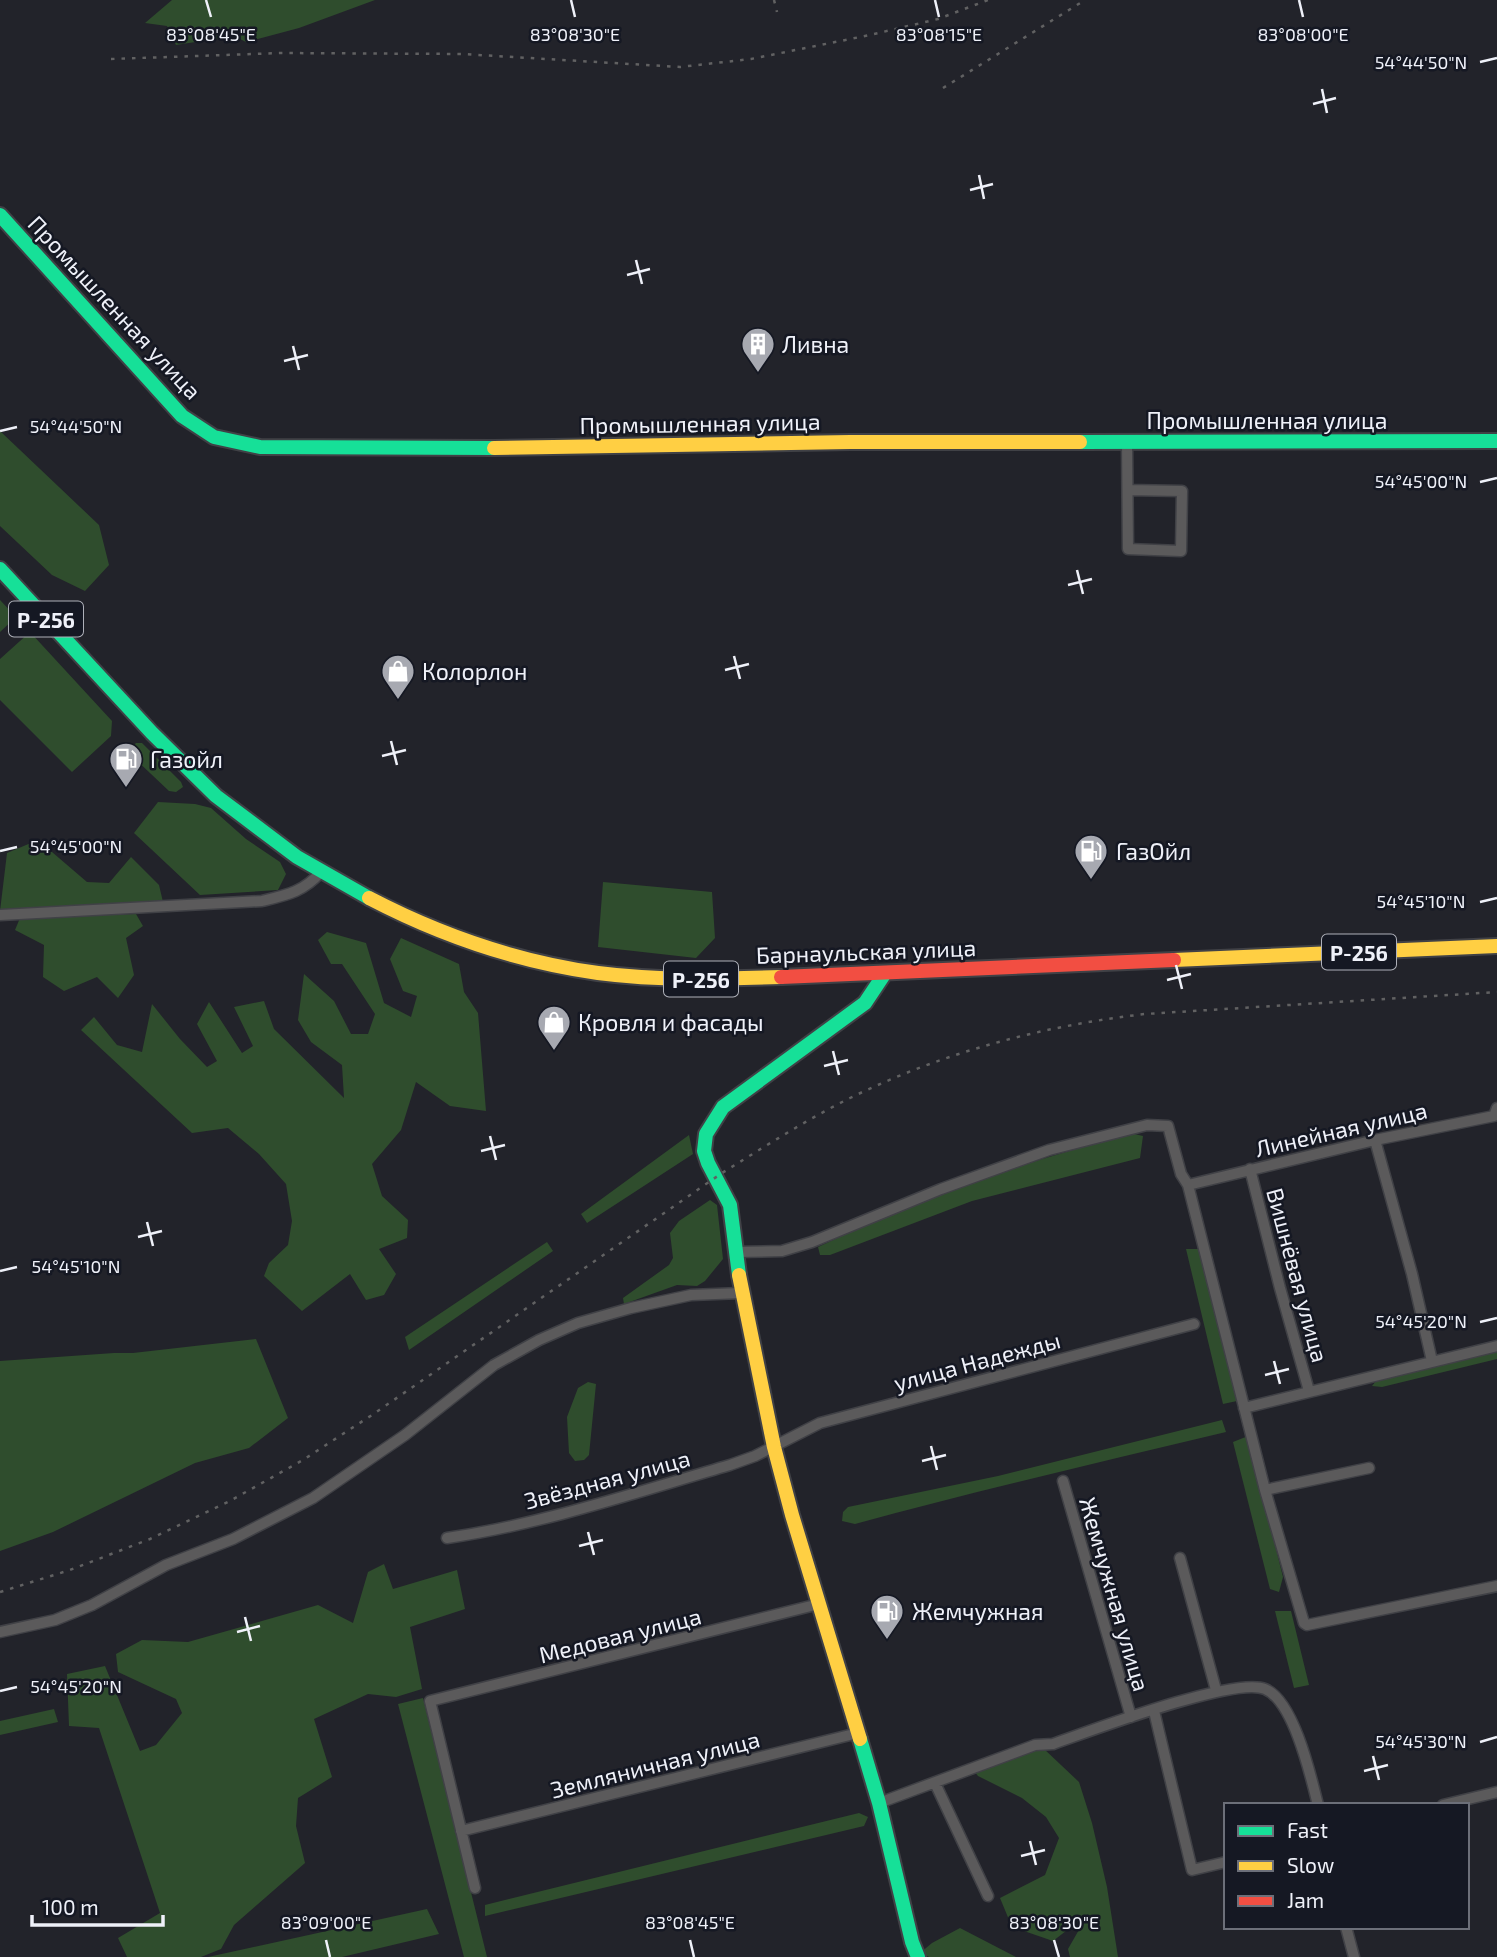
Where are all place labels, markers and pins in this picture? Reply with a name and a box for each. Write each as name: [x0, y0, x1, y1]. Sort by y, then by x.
building icon: Ливна: [739, 325, 777, 374]
place label: Ливна: [782, 330, 849, 358]
shop icon: Колорлон: [379, 652, 417, 701]
place label: Колорлон: [422, 657, 528, 685]
fuel station icon: Газойл: [107, 740, 145, 789]
place label: Газойл: [150, 745, 223, 773]
fuel station icon: ГазОйл: [1072, 832, 1110, 881]
place label: ГазОйл: [1116, 837, 1191, 865]
shop icon: Кровля и фасады: [535, 1003, 573, 1052]
place label: Кровля и фасады: [578, 1008, 764, 1036]
fuel station icon: Жемчужная: [868, 1592, 906, 1641]
place label: Жемчужная: [912, 1597, 1044, 1626]

